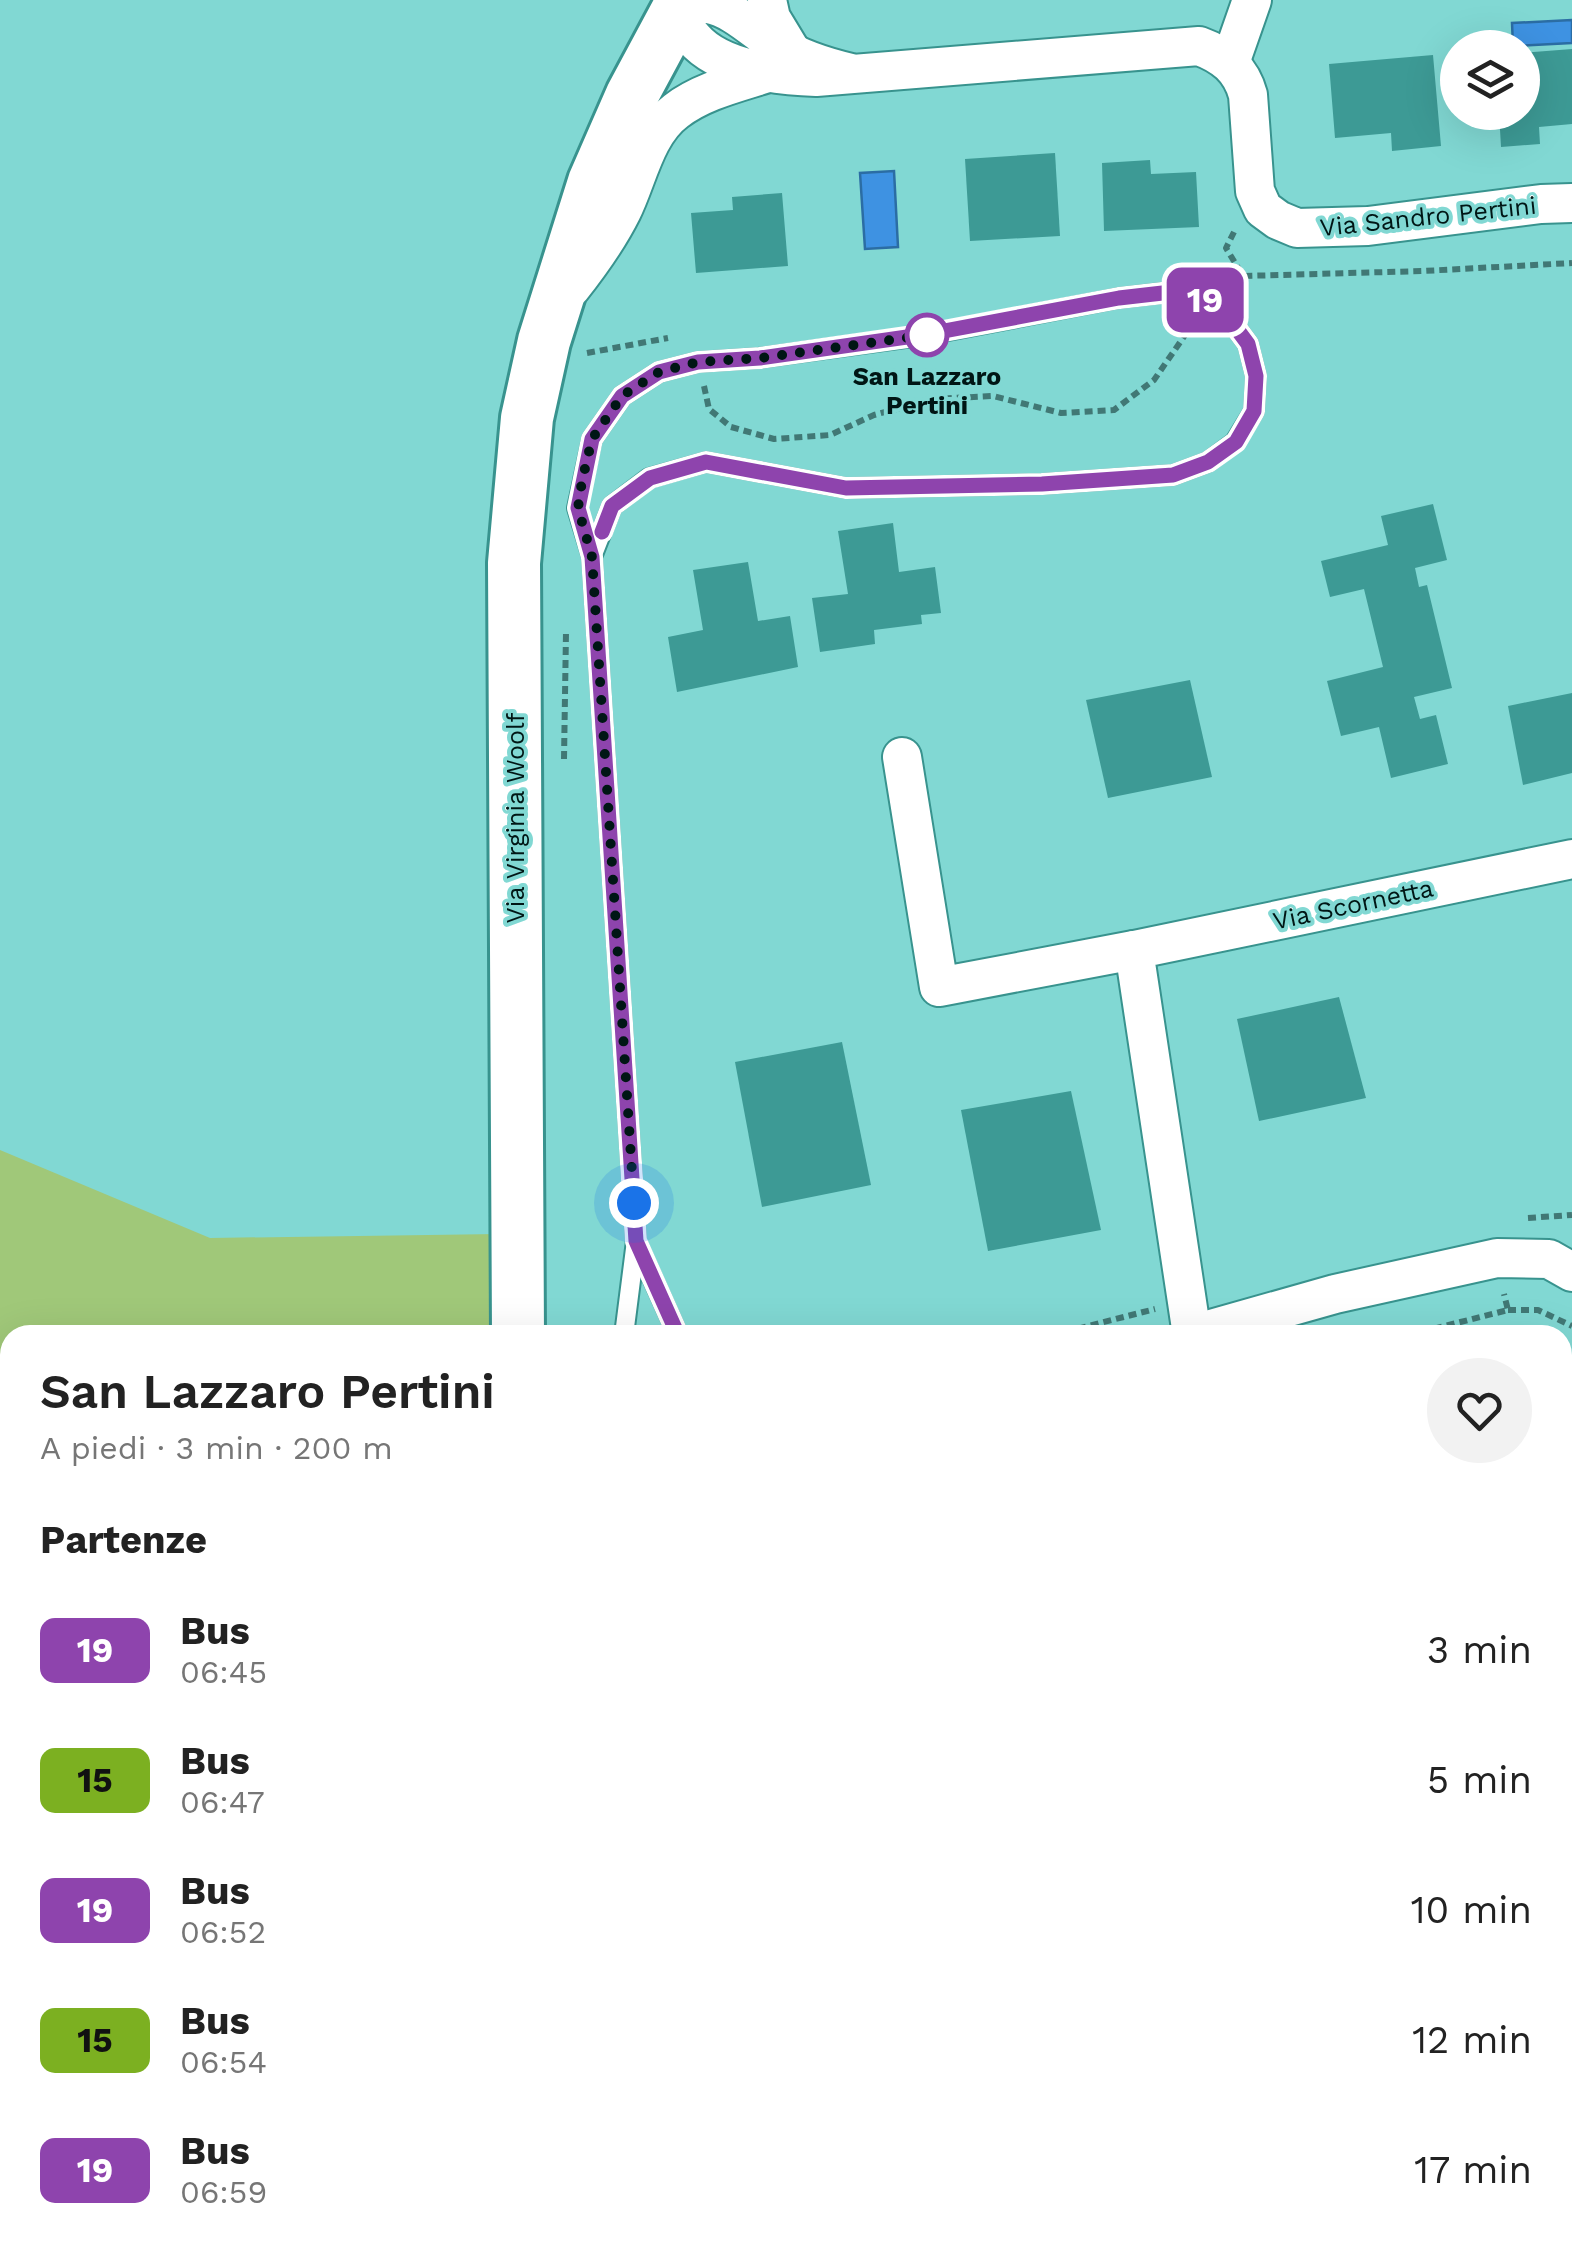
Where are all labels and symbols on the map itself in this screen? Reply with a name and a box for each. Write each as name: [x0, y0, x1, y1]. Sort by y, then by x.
street label: Via Sandro Pertini: [1318, 191, 1538, 242]
line badge: 19: [1160, 268, 1250, 332]
marker: San Lazzaro Pertini: [906, 314, 948, 356]
place label: San Lazzaro Pertini: [853, 362, 1001, 420]
street label: Via Virginia Woolf: [501, 712, 530, 923]
street label: Via Scornetta: [1270, 873, 1436, 936]
your location: [609, 1178, 659, 1228]

